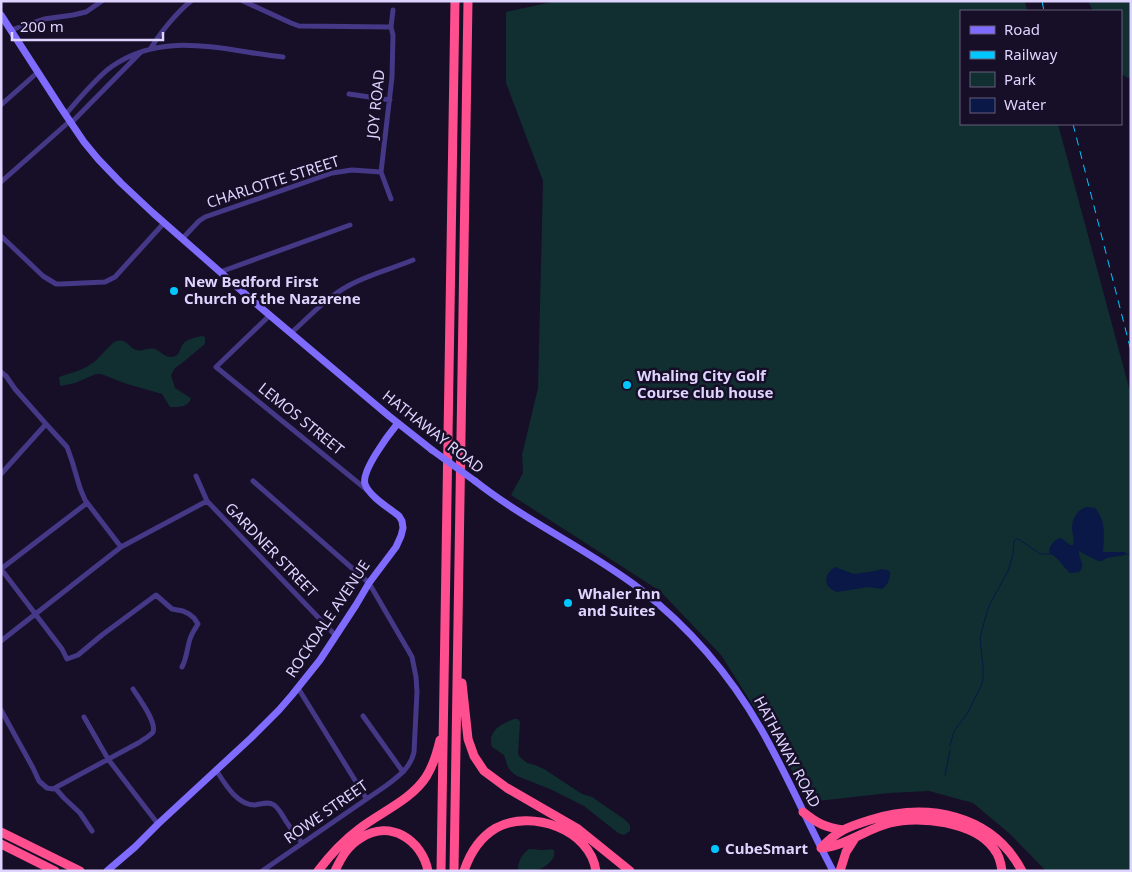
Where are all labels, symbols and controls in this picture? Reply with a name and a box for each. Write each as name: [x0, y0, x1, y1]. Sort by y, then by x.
scale bar: [12, 10, 164, 42]
legend: [960, 10, 1122, 125]
text: 200 m: [20, 16, 64, 36]
text: Road: [1004, 19, 1040, 39]
text: Railway: [1004, 44, 1058, 64]
street label: JOY ROAD: [361, 68, 389, 141]
text: Park: [1004, 69, 1036, 89]
text: Water: [1004, 94, 1046, 114]
street label: CHARLOTTE STREET: [204, 150, 342, 212]
place label: New Bedford First Church of the Nazarene: [184, 271, 361, 308]
marker: New Bedford First Church of the Nazarene: [168, 285, 180, 297]
place label: Whaling City Golf Course club house: [637, 365, 774, 402]
street label: LEMOS STREET: [255, 378, 349, 459]
marker: Whaling City Golf Course club house: [621, 379, 633, 391]
street label: HATHAWAY ROAD: [379, 385, 489, 477]
street label: GARDNER STREET: [221, 498, 323, 602]
street label: ROCKDALE AVENUE: [281, 556, 374, 681]
place label: Whaler Inn and Suites: [578, 583, 661, 620]
marker: Whaler Inn and Suites: [562, 597, 574, 609]
street label: HATHAWAY ROAD: [750, 692, 826, 811]
street label: ROWE STREET: [280, 775, 372, 847]
place label: CubeSmart: [725, 838, 808, 858]
marker: CubeSmart: [709, 843, 721, 855]

